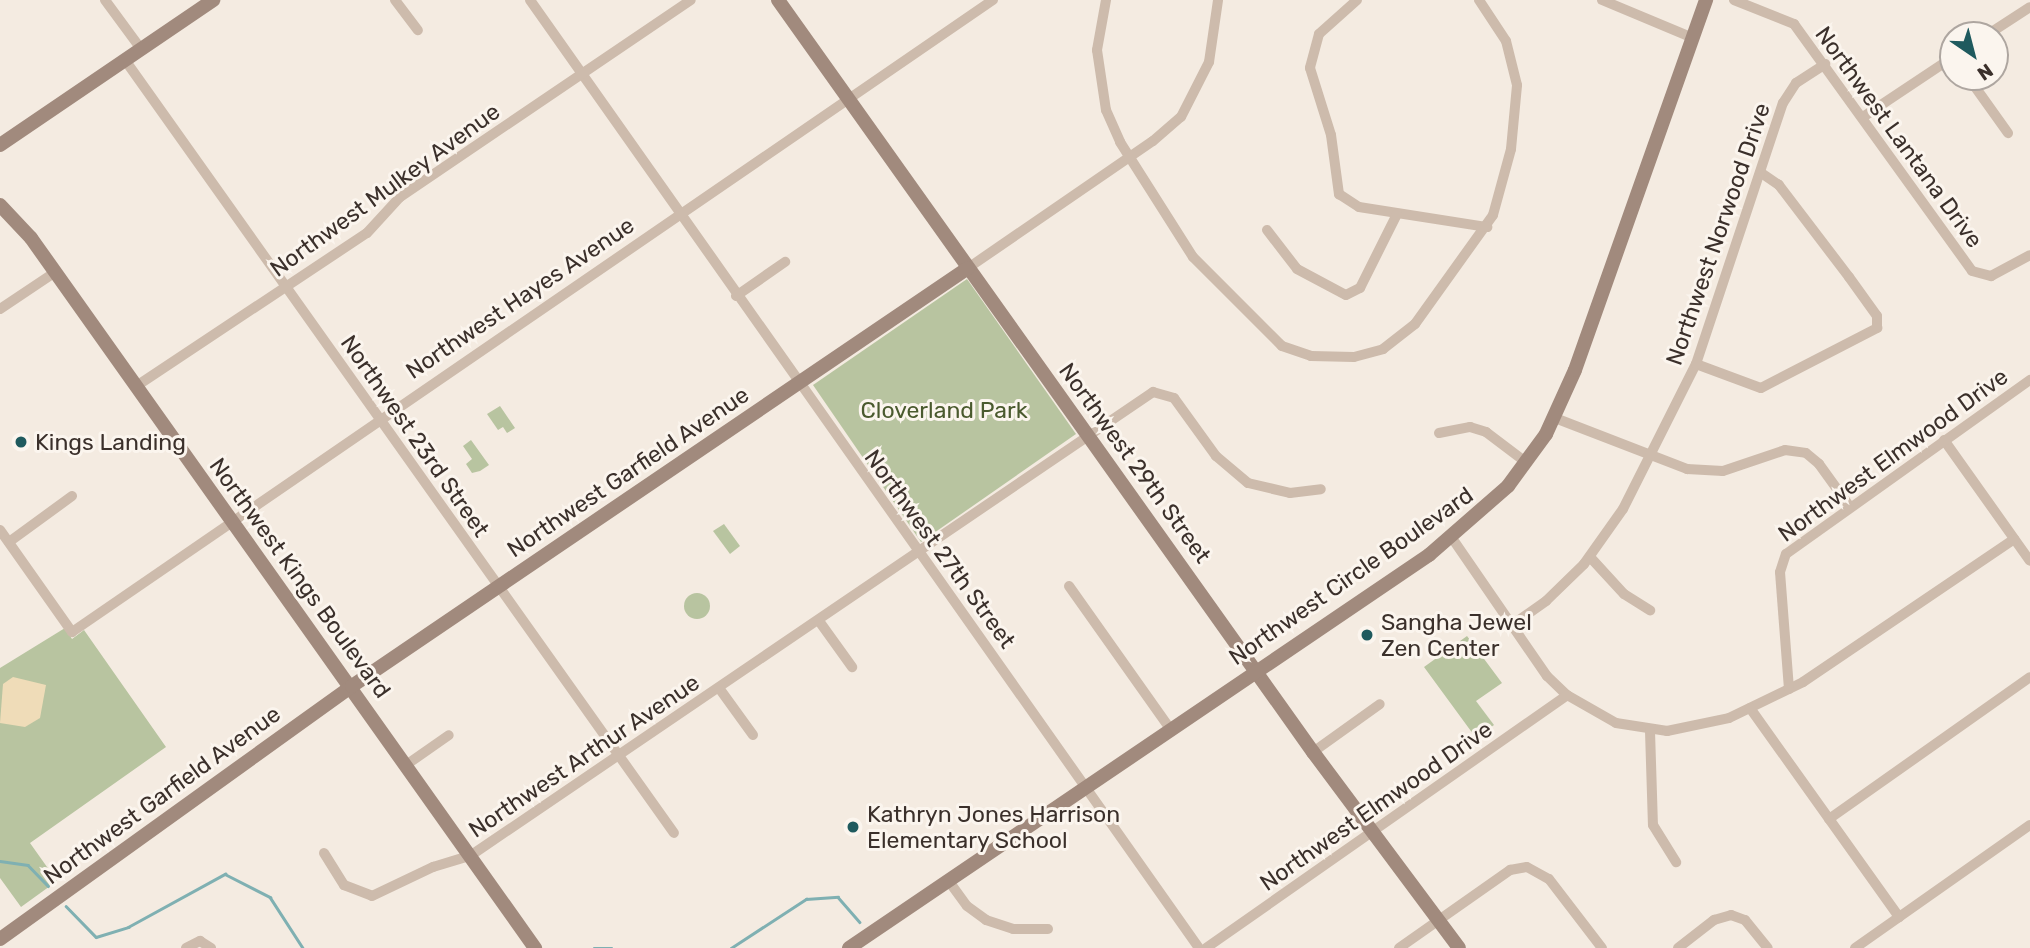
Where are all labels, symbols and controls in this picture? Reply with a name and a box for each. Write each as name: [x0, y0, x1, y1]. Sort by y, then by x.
street label: Northwest Lantana Drive: [1809, 21, 1989, 253]
north arrow: [1939, 21, 2009, 91]
street label: Northwest Mulkey Avenue: [264, 97, 506, 283]
street label: Northwest Norwood Drive: [1660, 99, 1776, 369]
street label: Northwest Hayes Avenue: [400, 211, 640, 385]
street label: Northwest 23rd Street: [335, 330, 495, 542]
street label: Northwest 29th Street: [1053, 358, 1217, 568]
street label: Northwest Elmwood Drive: [1773, 362, 2013, 548]
street label: Northwest Garfield Avenue: [502, 381, 754, 563]
park label: Cloverland Park: [860, 396, 1028, 424]
place label: Kings Landing: [35, 428, 186, 456]
marker: Kings Landing: [13, 434, 29, 450]
street label: Northwest 27th Street: [859, 444, 1021, 654]
street label: Northwest Kings Boulevard: [204, 453, 396, 703]
street label: Northwest Circle Boulevard: [1224, 481, 1478, 671]
place label: Sangha Jewel Zen Center: [1381, 608, 1532, 662]
marker: Sangha Jewel Zen Center: [1359, 627, 1375, 643]
street label: Northwest Arthur Avenue: [463, 668, 705, 844]
street label: Northwest Garfield Avenue: [38, 700, 286, 890]
street label: Northwest Elmwood Drive: [1255, 715, 1497, 897]
place label: Kathryn Jones Harrison Elementary School: [867, 800, 1120, 854]
marker: Kathryn Jones Harrison Elementary School: [845, 819, 861, 835]

